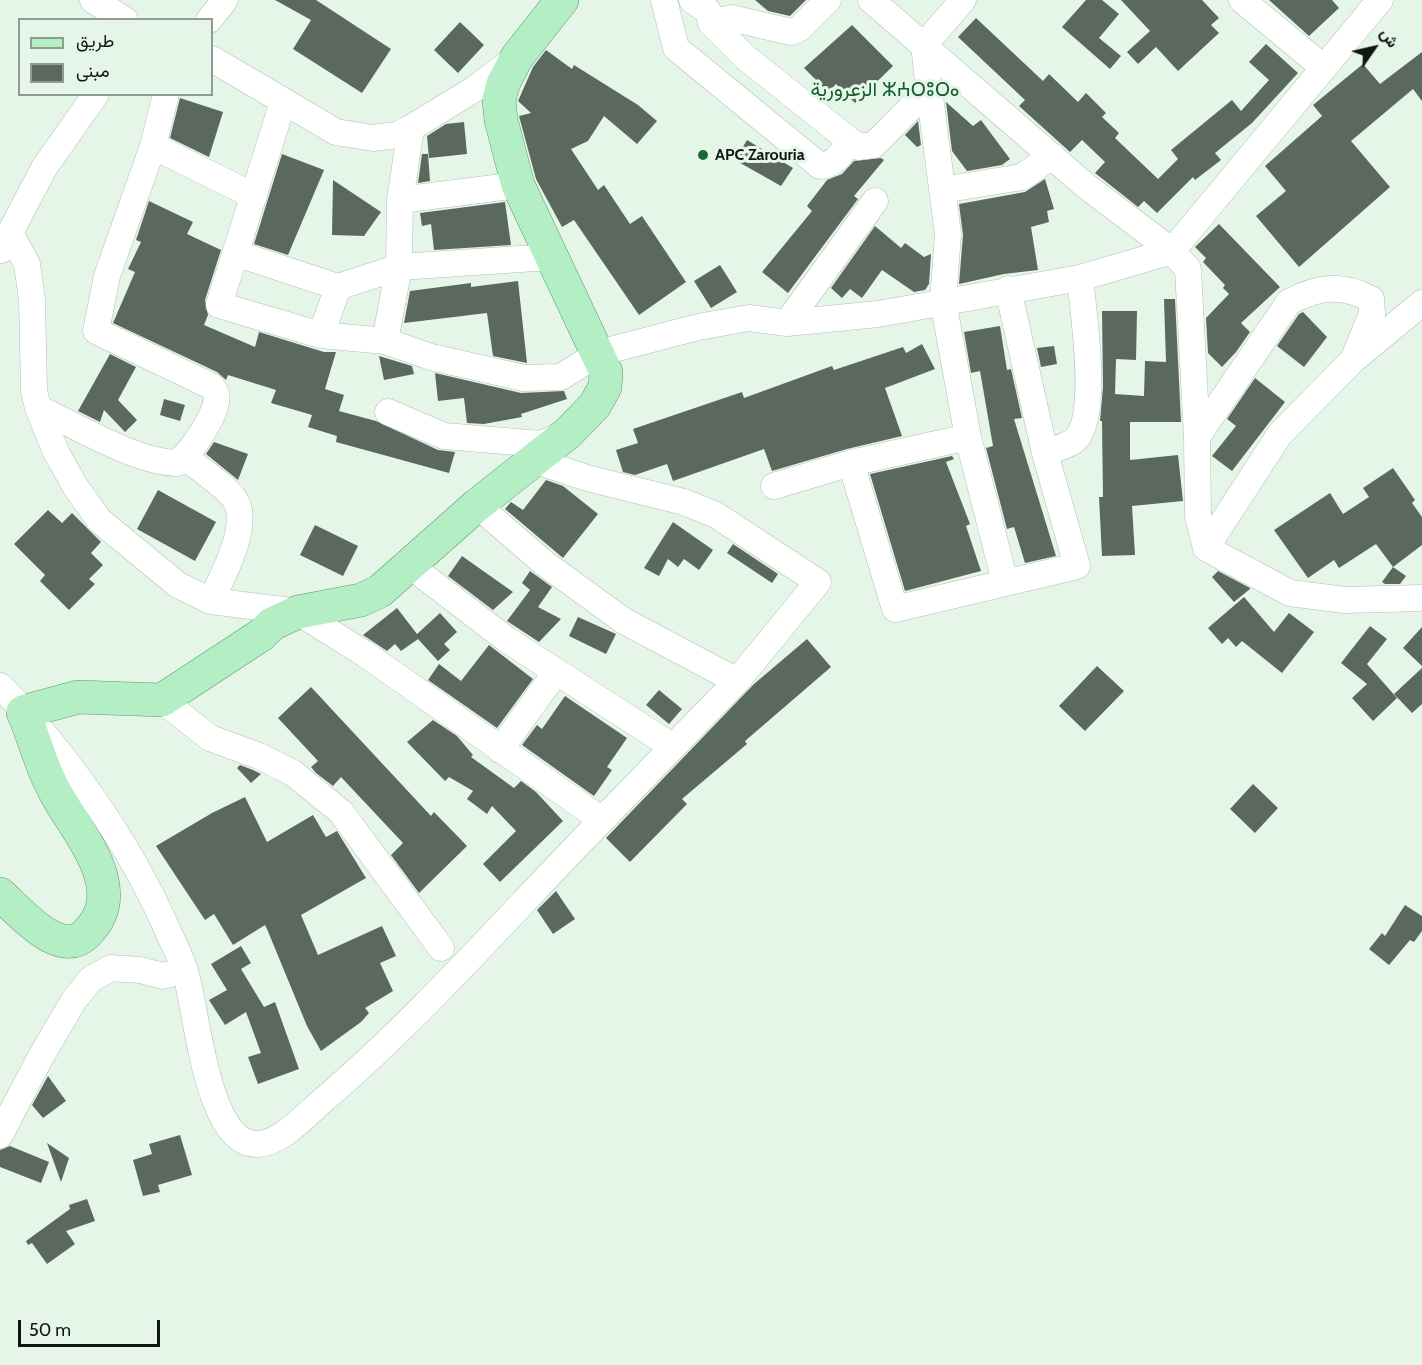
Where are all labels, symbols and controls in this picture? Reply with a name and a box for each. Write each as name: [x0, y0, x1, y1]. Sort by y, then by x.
legend: [18, 18, 213, 96]
north arrow: [1344, 18, 1404, 78]
text: ش: [1376, 24, 1403, 51]
text: طريق: [76, 30, 114, 52]
text: مبنى: [76, 60, 110, 82]
district label: الزعرورية ⵣⵄⵔⵓⵔⴰ: [810, 78, 960, 102]
place label: APC Zarouria: [715, 145, 805, 165]
marker: APC Zarouria: [696, 148, 710, 162]
scale bar: [21, 1308, 164, 1346]
text: 50 m: [29, 1319, 71, 1341]

